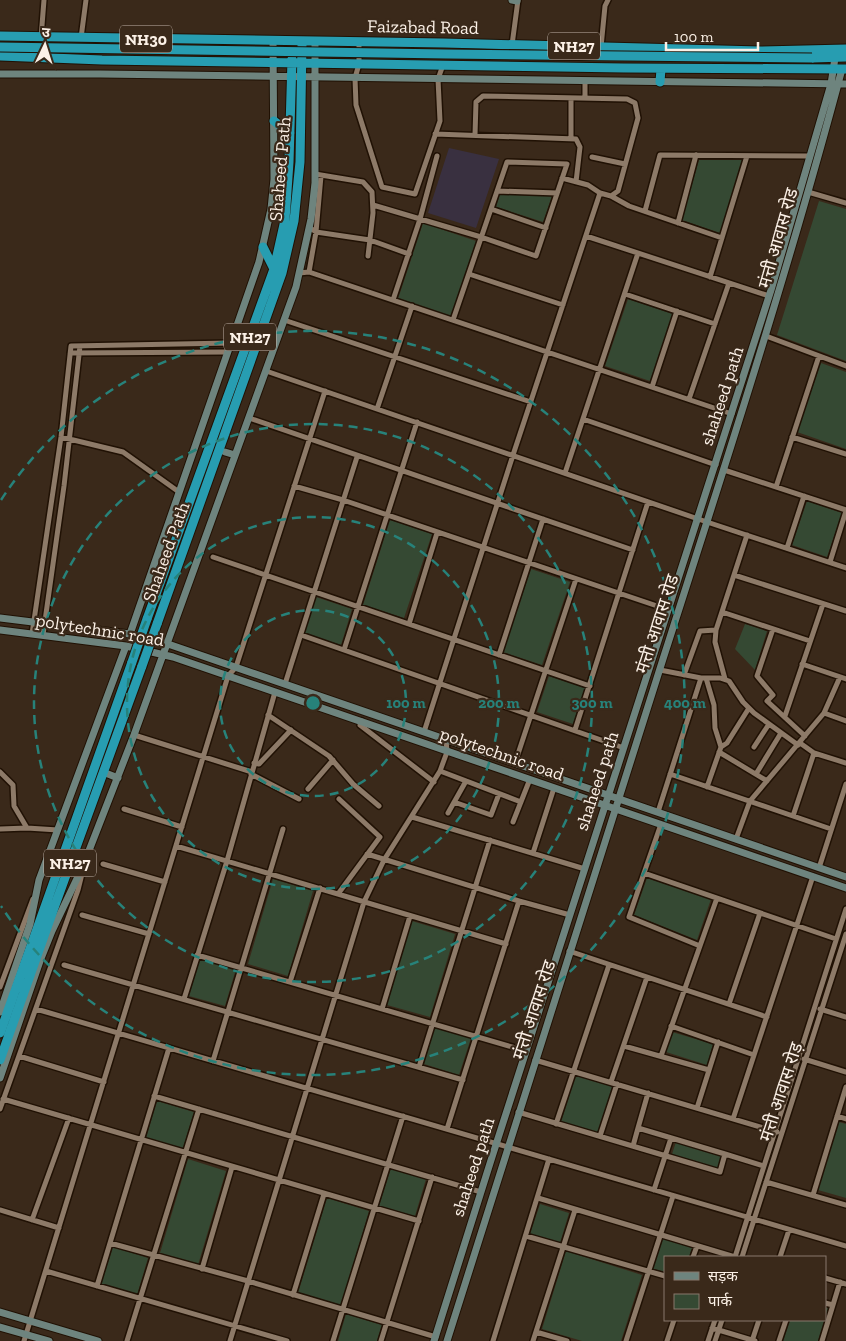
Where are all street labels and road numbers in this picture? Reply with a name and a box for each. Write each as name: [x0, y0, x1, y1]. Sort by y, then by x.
street label: Faizabad Road: [367, 15, 479, 39]
road number: NH30: [120, 26, 172, 52]
road number: NH27: [548, 32, 600, 59]
street label: Shaheed Path: [264, 116, 296, 222]
street label: मंत्ती आवास रोड: [753, 185, 803, 291]
road number: NH27: [224, 324, 276, 351]
street label: shaheed path: [696, 344, 748, 448]
street label: Shaheed Path: [138, 499, 194, 605]
street label: मंत्ती आवास रोड: [631, 571, 683, 676]
street label: polytechnic road: [34, 609, 166, 651]
street label: polytechnic road: [437, 723, 567, 786]
street label: shaheed path: [571, 729, 623, 833]
road number: NH27: [44, 850, 96, 876]
street label: मंत्ती आवास रोड: [508, 957, 560, 1062]
street label: मंत्ती आवास रोड़: [755, 1039, 807, 1144]
street label: shaheed path: [447, 1115, 499, 1219]

